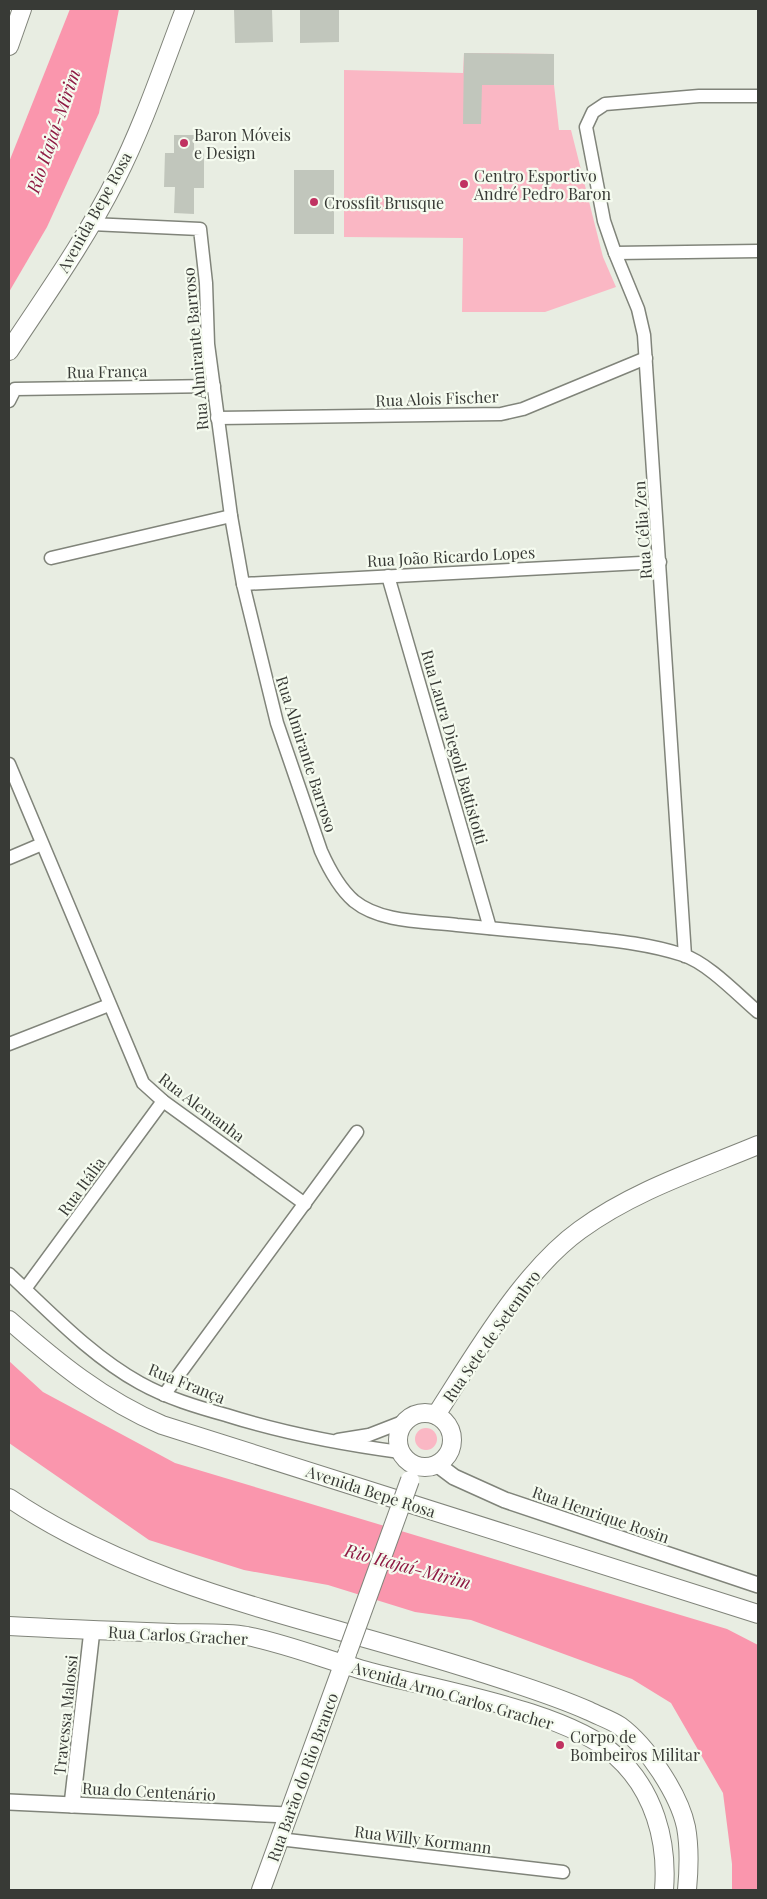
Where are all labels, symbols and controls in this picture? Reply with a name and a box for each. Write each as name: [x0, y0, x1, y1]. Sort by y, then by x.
water label: Rio Itajaí-Mirim: [20, 66, 85, 197]
place label: Baron Móveis e Design: [194, 124, 291, 163]
marker: Baron Móveis e Design: [178, 137, 190, 149]
street label: Avenida Bepe Rosa: [52, 148, 136, 277]
place label: Centro Esportivo André Pedro Baron: [473, 165, 611, 204]
marker: Centro Esportivo André Pedro Baron: [458, 178, 470, 190]
place label: Crossfit Brusque: [324, 192, 444, 213]
marker: Crossfit Brusque: [308, 196, 320, 208]
street label: Rua Almirante Barroso: [177, 266, 213, 431]
street label: Rua França: [66, 360, 148, 382]
street label: Rua Alois Fischer: [375, 385, 499, 411]
street label: Rua Célia Zen: [628, 480, 656, 580]
street label: Rua João Ricardo Lopes: [366, 541, 536, 571]
street label: Rua Laura Diegoli Battistotti: [417, 647, 493, 847]
street label: Rua Almirante Barroso: [272, 673, 342, 835]
street label: Rua Alemanha: [155, 1068, 249, 1146]
street label: Rua Itália: [53, 1152, 109, 1220]
street label: Rua Sete de Setembro: [437, 1266, 545, 1406]
street label: Rua França: [146, 1358, 228, 1408]
street label: Avenida Bepe Rosa: [303, 1460, 438, 1522]
street label: Rua Henrique Rosin: [530, 1481, 673, 1547]
water label: Rio Itajaí-Mirim: [341, 1537, 474, 1594]
street label: Rua Carlos Gracher: [107, 1621, 249, 1649]
street label: Travessa Malossi: [48, 1654, 82, 1776]
street label: Avenida Arno Carlos Gracher: [349, 1656, 556, 1734]
street label: Rua Barão do Rio Branco: [262, 1690, 342, 1864]
place label: Corpo de Bombeiros Militar: [570, 1726, 700, 1765]
marker: Corpo de Bombeiros Militar: [554, 1739, 566, 1751]
street label: Rua do Centenário: [82, 1777, 217, 1805]
street label: Rua Willy Kormann: [353, 1820, 493, 1858]

